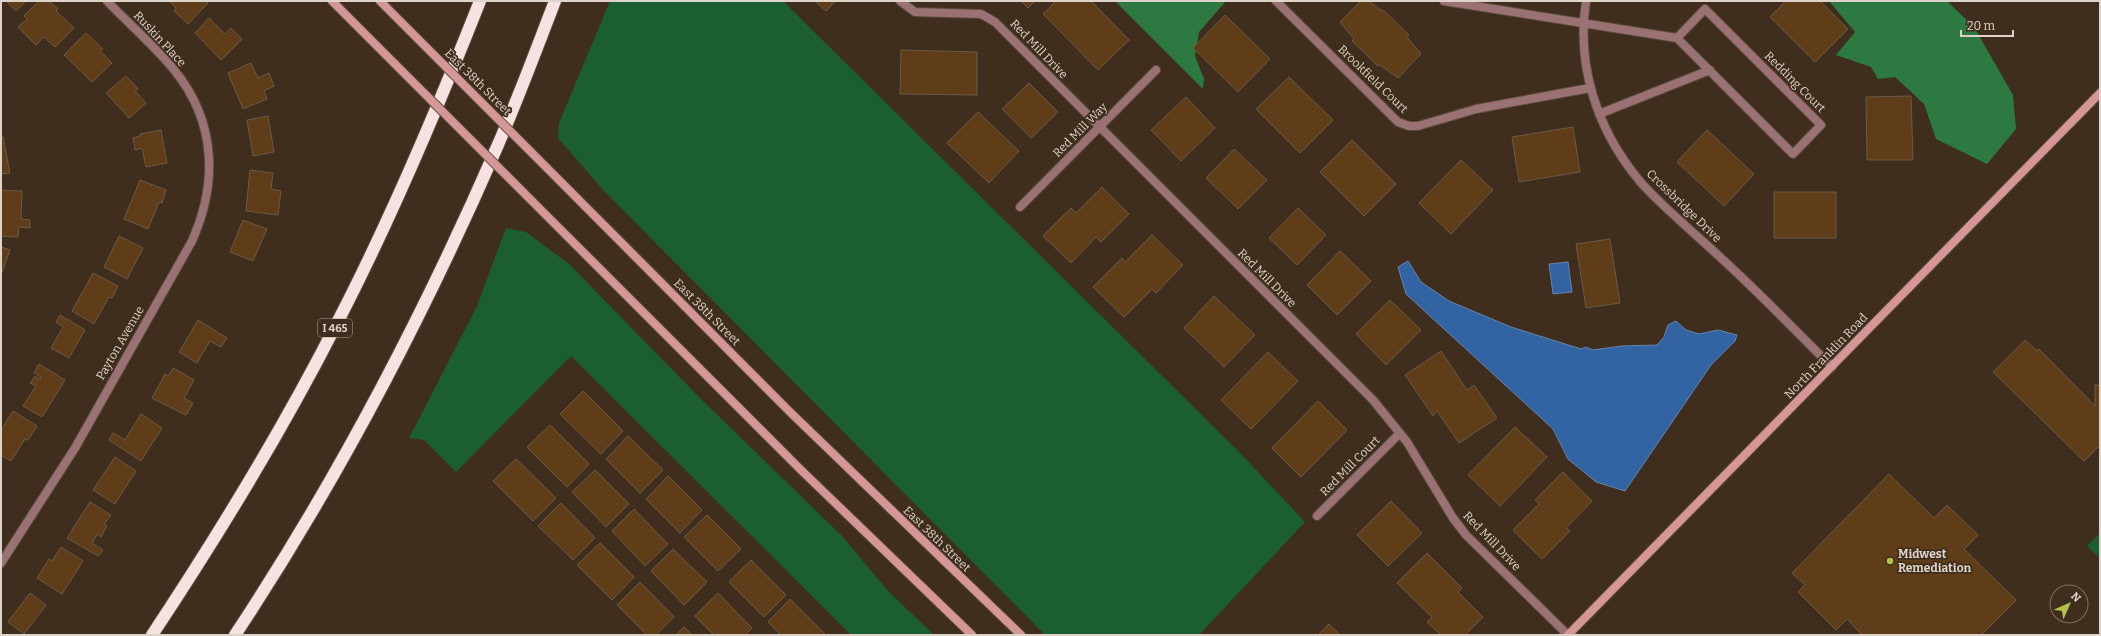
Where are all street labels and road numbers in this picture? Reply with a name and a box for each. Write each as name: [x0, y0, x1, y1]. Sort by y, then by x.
street label: Ruskin Place: [131, 8, 189, 70]
street label: Red Mill Drive: [1007, 16, 1071, 82]
street label: Brookfield Court: [1335, 42, 1411, 116]
street label: East 38th Street: [442, 46, 515, 119]
street label: Redding Court: [1762, 49, 1829, 116]
street label: Red Mill Way: [1050, 99, 1111, 160]
street label: Crossbridge Drive: [1644, 167, 1724, 245]
street label: Red Mill Drive: [1235, 246, 1299, 310]
street label: East 38th Street: [671, 276, 744, 349]
street label: Payton Avenue: [93, 304, 147, 382]
street label: North Franklin Road: [1782, 310, 1870, 402]
road number: I 465: [318, 319, 352, 337]
street label: Red Mill Court: [1317, 433, 1383, 499]
street label: East 38th Street: [900, 503, 974, 575]
street label: Red Mill Drive: [1460, 508, 1524, 574]

